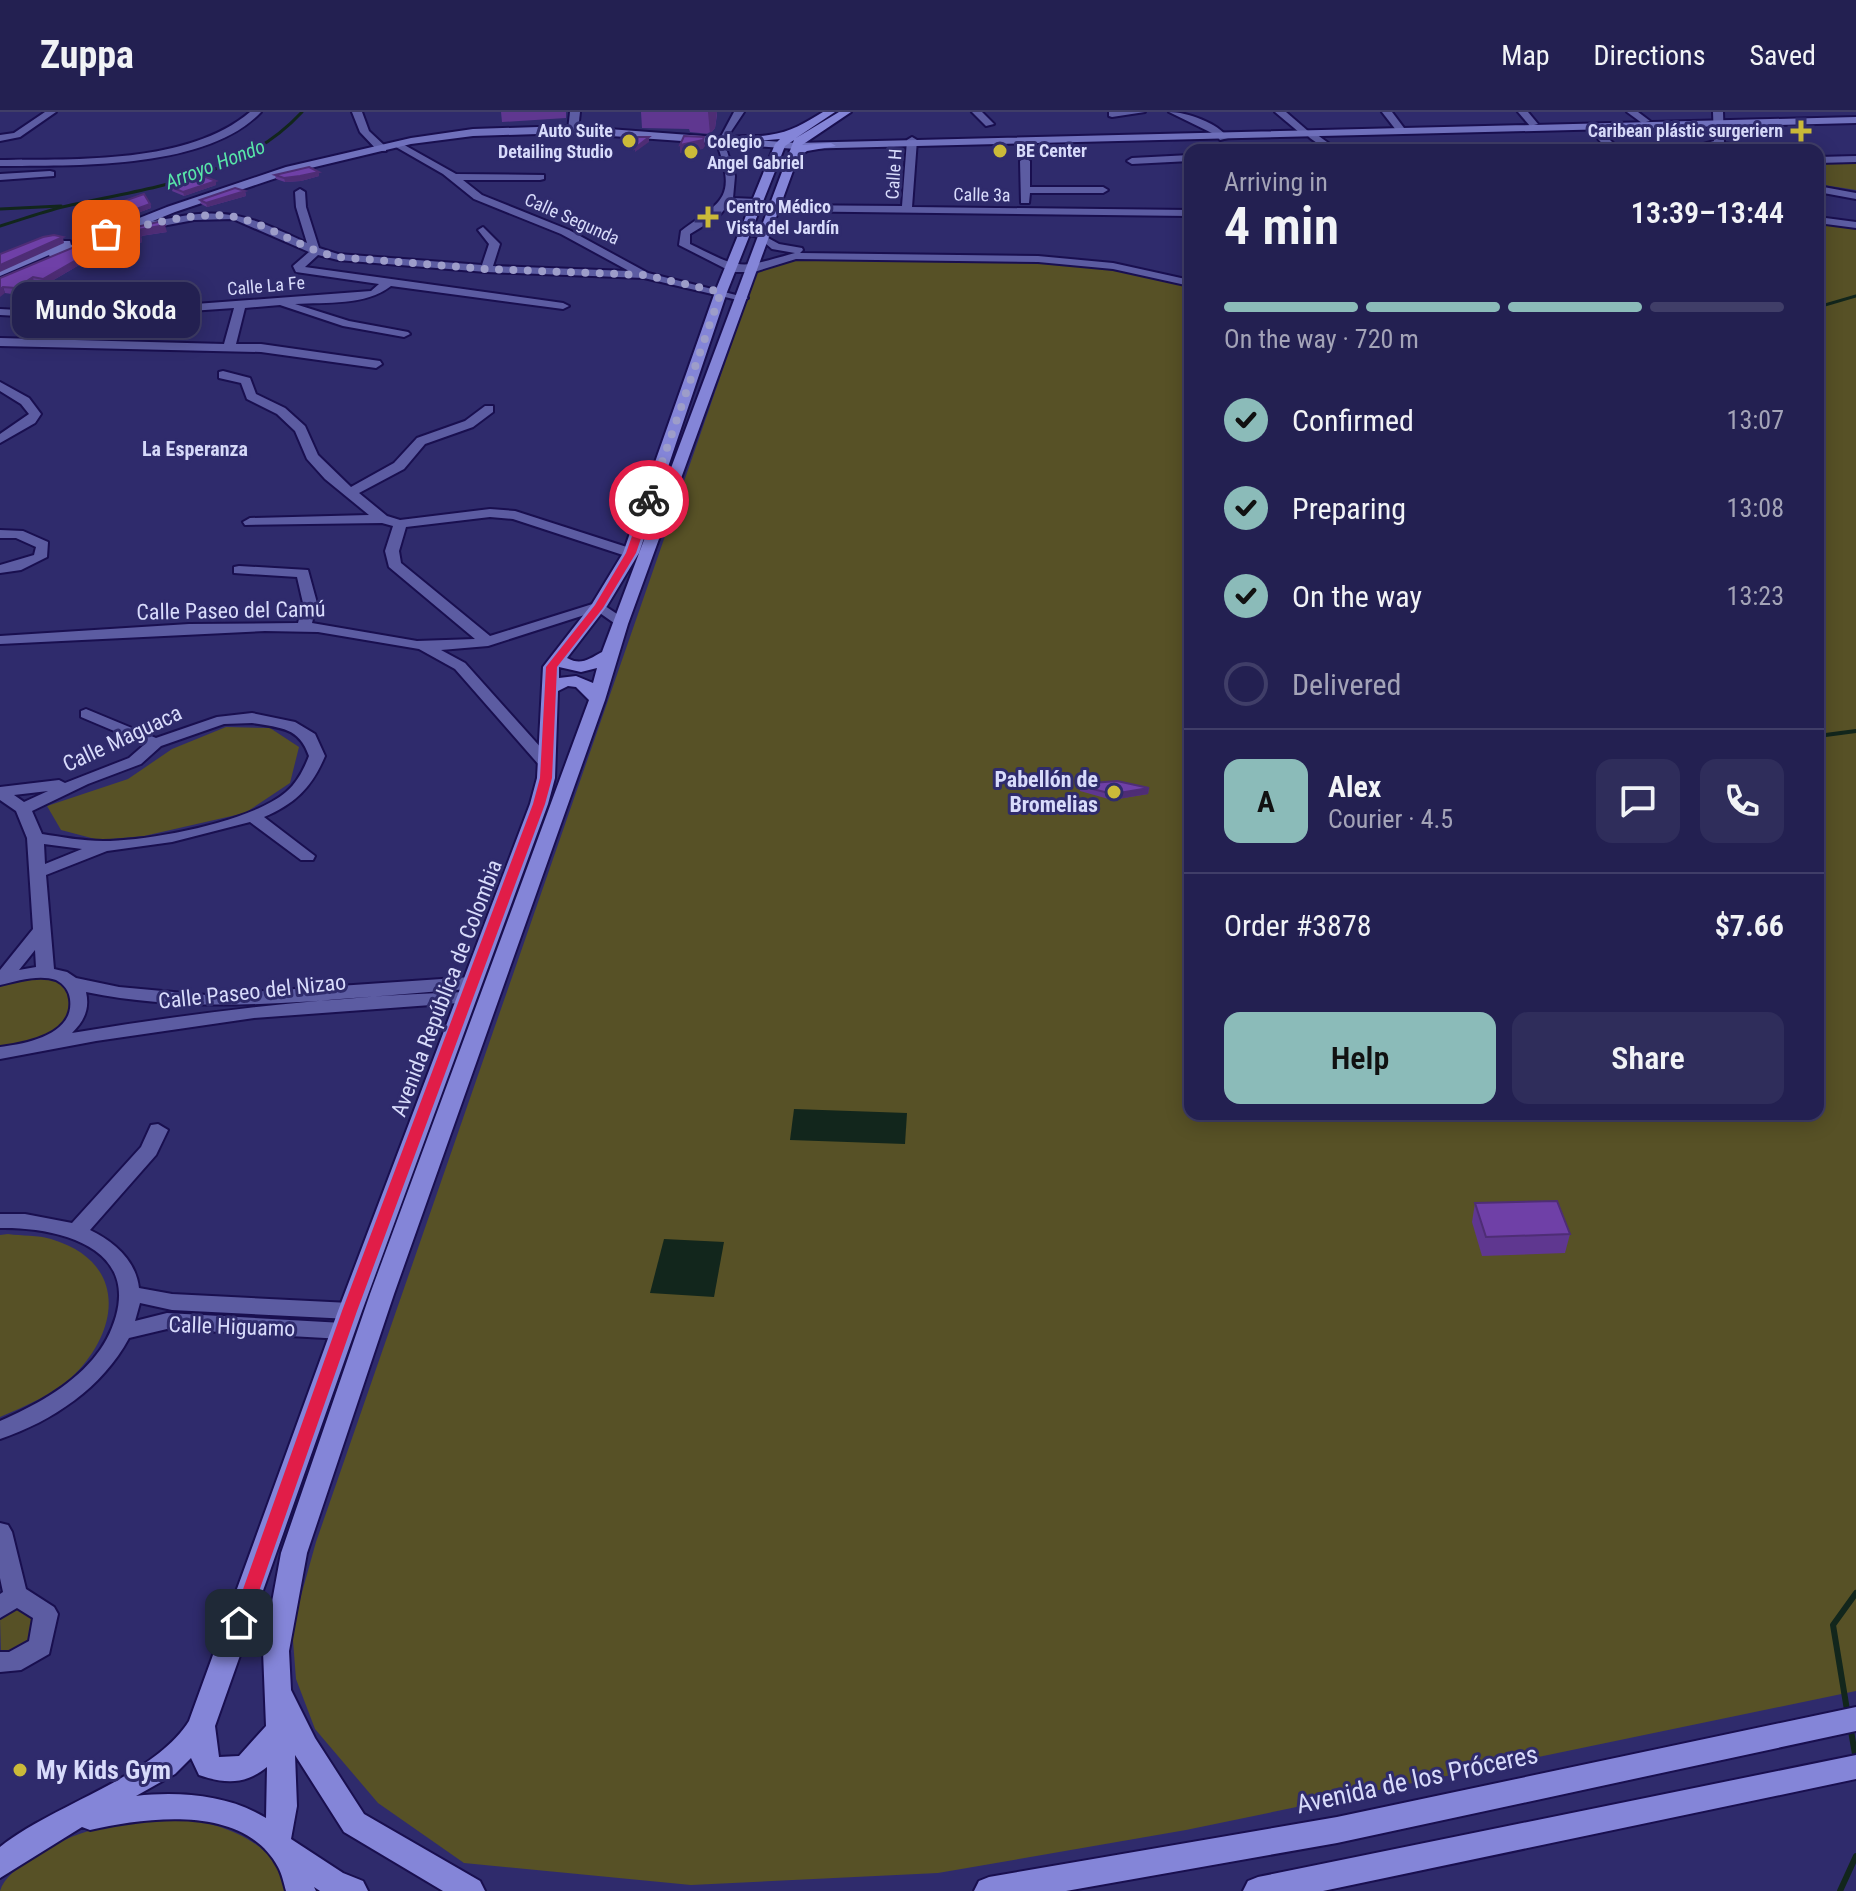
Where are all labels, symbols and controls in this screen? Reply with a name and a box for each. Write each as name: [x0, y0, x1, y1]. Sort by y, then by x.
text: Zuppa: [40, 33, 134, 77]
text: Map: [1501, 39, 1550, 72]
text: Directions: [1594, 39, 1705, 72]
text: Saved: [1749, 39, 1816, 72]
place label: Auto Suite Detailing Studio: [498, 120, 613, 162]
place label: Caribean plástic surgeriern: [1588, 120, 1783, 141]
marker: Caribean plástic surgeriern: [1790, 120, 1812, 142]
place label: Colegio Angel Gabriel: [707, 131, 804, 173]
marker: Auto Suite Detailing Studio: [620, 132, 638, 150]
water label: Arroyo Hondo: [161, 134, 268, 194]
place label: BE Center: [1016, 140, 1087, 161]
marker: BE Center: [991, 142, 1009, 160]
marker: Colegio Angel Gabriel: [682, 143, 700, 161]
street label: Calle H: [881, 148, 906, 200]
text: Arriving in: [1224, 167, 1328, 197]
street label: Calle 3a: [953, 184, 1011, 205]
street label: Calle Segunda: [522, 188, 623, 249]
text: 13:39–13:44: [1631, 195, 1784, 230]
place label: Centro Médico Vista del Jardín: [726, 196, 839, 238]
text: 4 min: [1224, 196, 1339, 257]
pin: [72, 200, 140, 268]
marker: Centro Médico Vista del Jardín: [697, 206, 719, 228]
icon: bag: [84, 212, 128, 256]
street label: Calle La Fe: [226, 272, 306, 299]
callout: Mundo Skoda: [12, 282, 200, 338]
text: Mundo Skoda: [35, 295, 177, 325]
text: On the way · 720 m: [1224, 324, 1419, 354]
icon: check: [1224, 398, 1268, 442]
text: Confirmed: [1292, 403, 1414, 438]
text: 13:07: [1727, 405, 1784, 435]
district label: La Esperanza: [142, 437, 248, 461]
courier: [609, 460, 689, 540]
icon: bike: [627, 478, 671, 522]
icon: check: [1224, 486, 1268, 530]
text: Preparing: [1292, 491, 1406, 526]
text: 13:08: [1727, 493, 1784, 523]
icon: check: [1224, 574, 1268, 618]
text: On the way: [1292, 579, 1422, 614]
text: 13:23: [1727, 581, 1784, 611]
street label: Calle Paseo del Camú: [136, 596, 326, 625]
text: Delivered: [1292, 667, 1401, 702]
street label: Calle Maguaca: [59, 700, 186, 777]
button: chat: [1596, 759, 1680, 843]
button: phone: [1700, 759, 1784, 843]
place label: Pabellón de Bromelias: [994, 767, 1098, 817]
text: Alex: [1328, 769, 1381, 804]
marker: Pabellón de Bromelias: [1105, 783, 1123, 801]
text: A: [1257, 784, 1275, 819]
text: Courier · 4.5: [1328, 804, 1453, 834]
street label: Avenida República de Colombia: [386, 856, 507, 1120]
text: Order #3878: [1224, 908, 1372, 943]
text: $7.66: [1715, 908, 1784, 943]
street label: Calle Paseo del Nizao: [157, 969, 347, 1014]
button: Help: [1224, 1012, 1496, 1104]
button: Share: [1512, 1012, 1784, 1104]
street label: Calle Higuamo: [168, 1312, 296, 1341]
pin: [205, 1589, 273, 1657]
icon: home: [217, 1601, 261, 1645]
street label: Avenida de los Próceres: [1293, 1739, 1541, 1819]
place label: My Kids Gym: [36, 1755, 171, 1785]
marker: My Kids Gym: [11, 1761, 29, 1779]

